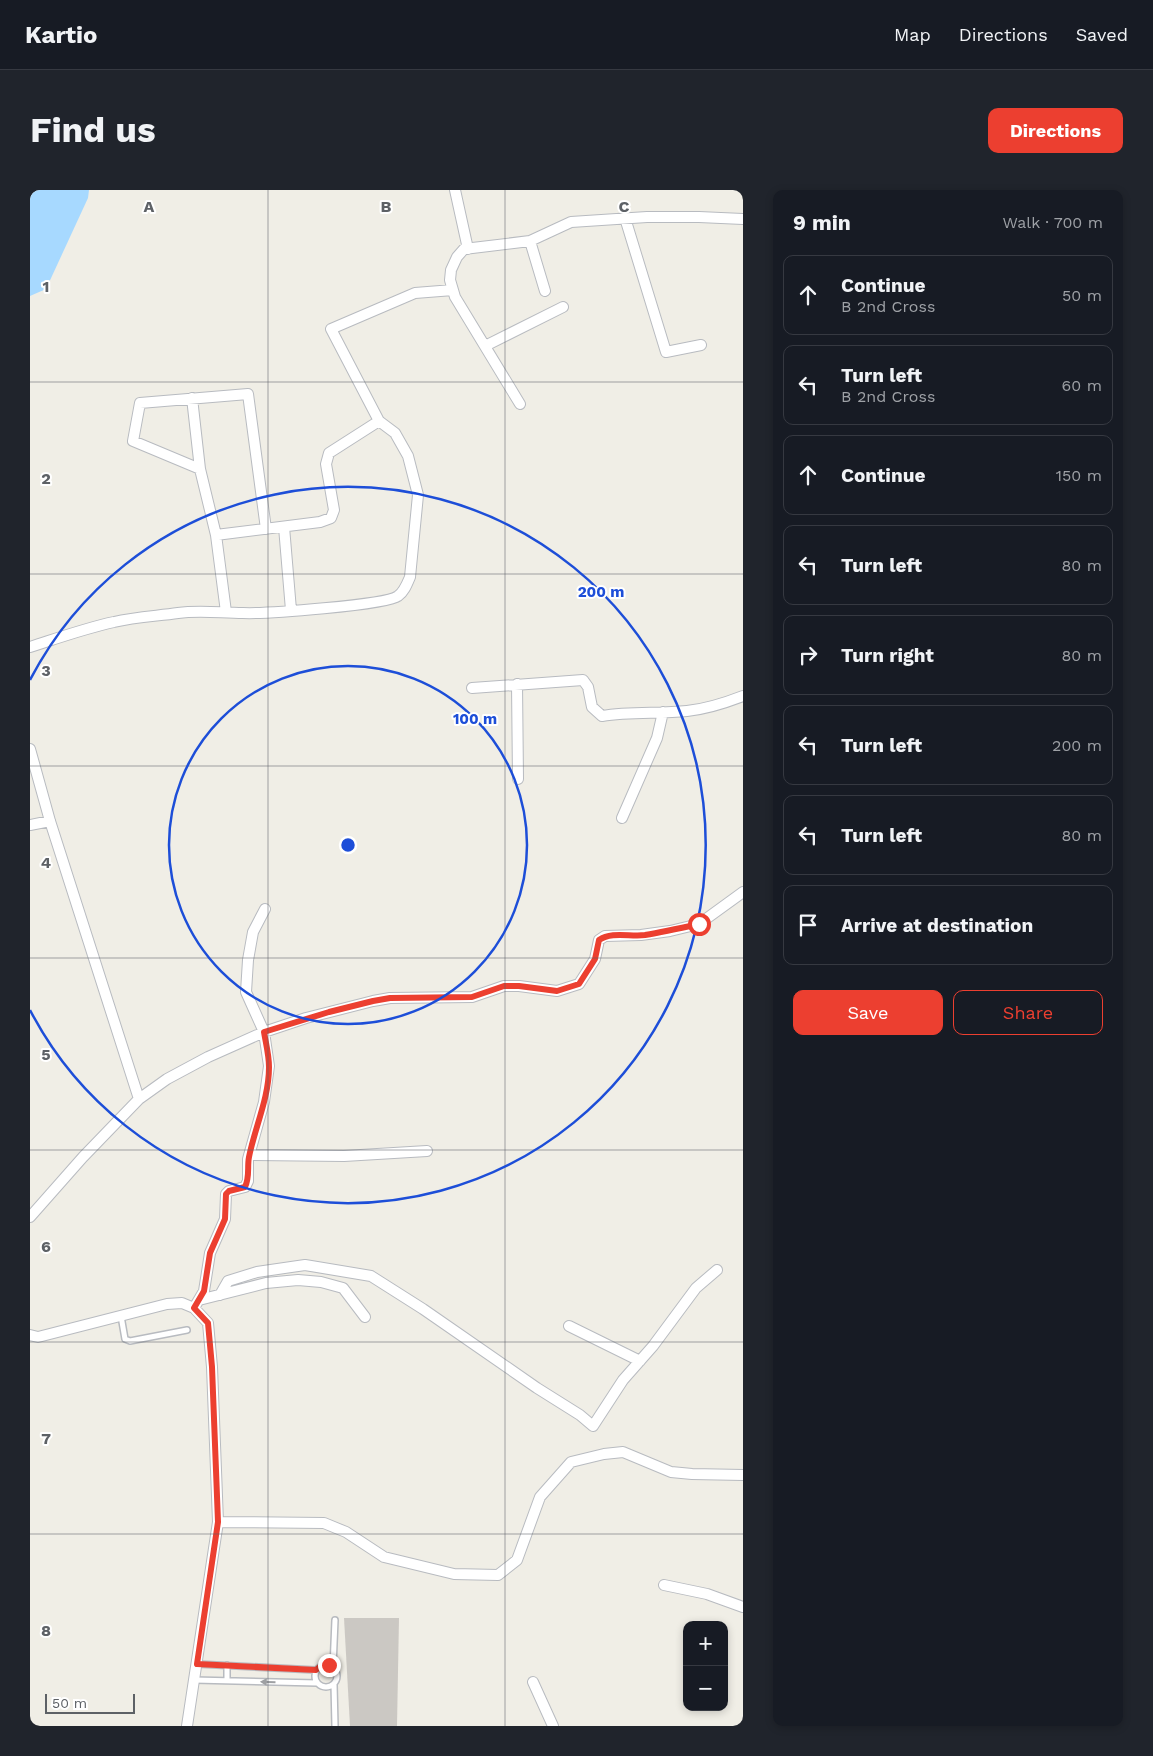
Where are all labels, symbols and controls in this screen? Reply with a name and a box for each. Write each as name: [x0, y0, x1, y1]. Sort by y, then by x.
text: Kartio: [25, 21, 97, 49]
text: Map: [894, 24, 931, 45]
text: Directions: [959, 24, 1048, 45]
text: Saved: [1076, 24, 1128, 45]
button: Directions: [988, 108, 1123, 153]
text: Find us: [30, 109, 156, 151]
text: A: [144, 197, 155, 216]
text: B: [381, 197, 392, 216]
text: C: [619, 197, 630, 216]
text: 9 min: [793, 210, 851, 235]
text: Walk · 700 m: [1002, 213, 1103, 232]
text: Continue: [841, 274, 925, 297]
text: 1: [43, 277, 49, 296]
icon: ahead: [794, 281, 822, 309]
text: 50 m: [1062, 286, 1102, 305]
text: B 2nd Cross: [841, 297, 935, 316]
text: Turn left: [841, 364, 922, 387]
icon: left: [794, 371, 822, 399]
text: 60 m: [1062, 376, 1102, 395]
text: B 2nd Cross: [841, 387, 935, 406]
icon: ahead: [794, 461, 822, 489]
text: Continue: [841, 464, 925, 487]
text: 150 m: [1056, 466, 1102, 485]
text: 2: [41, 469, 51, 488]
icon: left: [794, 551, 822, 579]
text: Turn left: [841, 554, 922, 577]
text: 80 m: [1061, 556, 1102, 575]
text: 200 m: [578, 583, 624, 601]
icon: right: [794, 641, 822, 669]
text: Turn right: [841, 644, 934, 667]
text: 80 m: [1061, 646, 1102, 665]
text: 3: [41, 661, 51, 680]
text: 100 m: [453, 710, 497, 728]
icon: left: [794, 731, 822, 759]
text: Turn left: [841, 734, 922, 757]
text: 200 m: [1052, 736, 1102, 755]
icon: left: [794, 821, 822, 849]
text: Turn left: [841, 824, 922, 847]
text: 80 m: [1061, 826, 1102, 845]
centre of rings: [339, 836, 357, 854]
text: 4: [41, 853, 51, 872]
icon: arrive: [794, 911, 822, 939]
route start: [688, 913, 711, 936]
text: Arrive at destination: [841, 914, 1033, 937]
button: Save: [793, 990, 943, 1035]
button: Share: [953, 990, 1103, 1035]
text: 5: [41, 1045, 51, 1064]
text: 6: [41, 1237, 51, 1256]
text: 7: [41, 1429, 51, 1448]
text: 8: [41, 1621, 51, 1640]
map controls: [683, 1621, 728, 1711]
button: +: [683, 1621, 728, 1666]
route end: [318, 1654, 341, 1677]
button: −: [683, 1666, 728, 1711]
one-way arrow: [260, 1678, 276, 1686]
scale bar: [45, 1691, 135, 1714]
text: 50 m: [52, 1695, 87, 1711]

